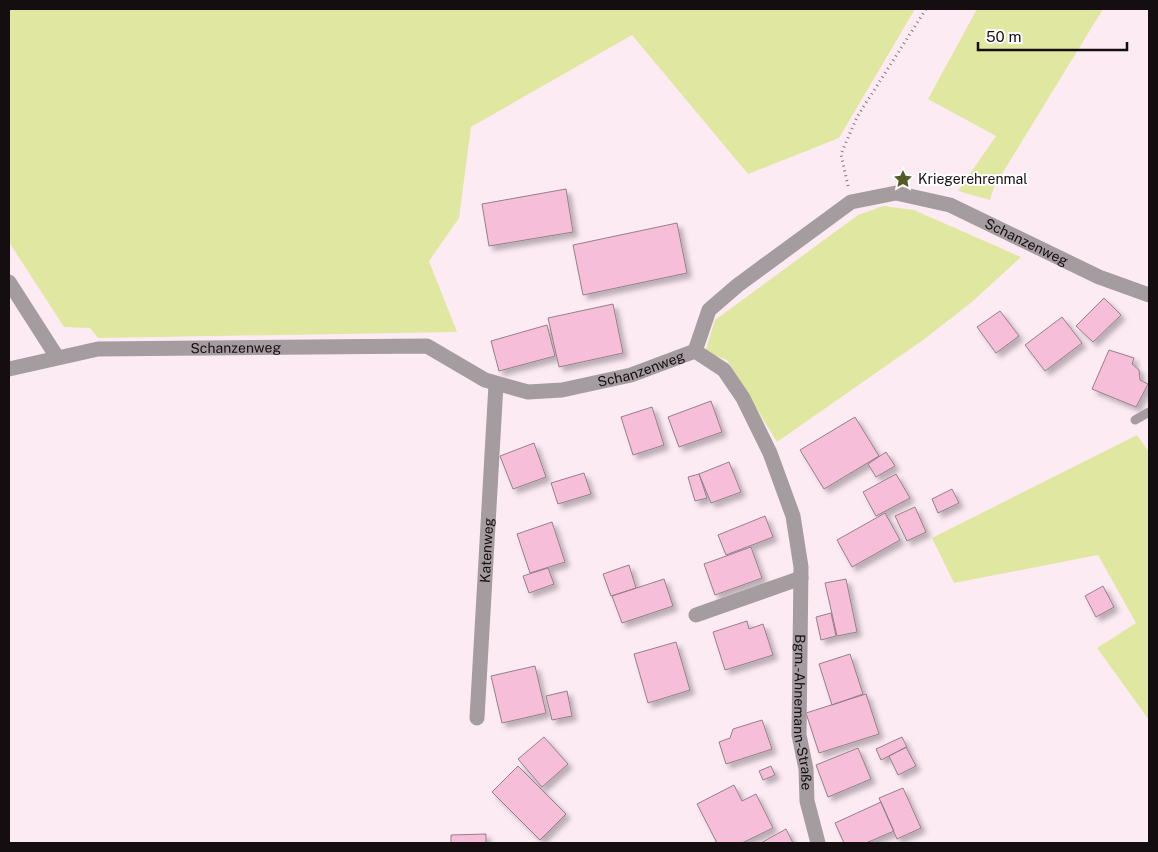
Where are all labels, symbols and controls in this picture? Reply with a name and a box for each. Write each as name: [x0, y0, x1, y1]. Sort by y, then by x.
scale bar: [978, 20, 1127, 52]
text: 50 m: [986, 28, 1021, 45]
place icon: Kriegerehrenmal: [892, 168, 914, 190]
place label: Kriegerehrenmal: [918, 171, 1028, 187]
street label: Schanzenweg: [982, 215, 1071, 269]
street label: Schanzenweg: [190, 339, 281, 356]
street label: Schanzenweg: [596, 348, 687, 390]
street label: Katenweg: [477, 517, 496, 583]
street label: Bgm.-Ahnemann-Straße: [791, 634, 815, 791]

